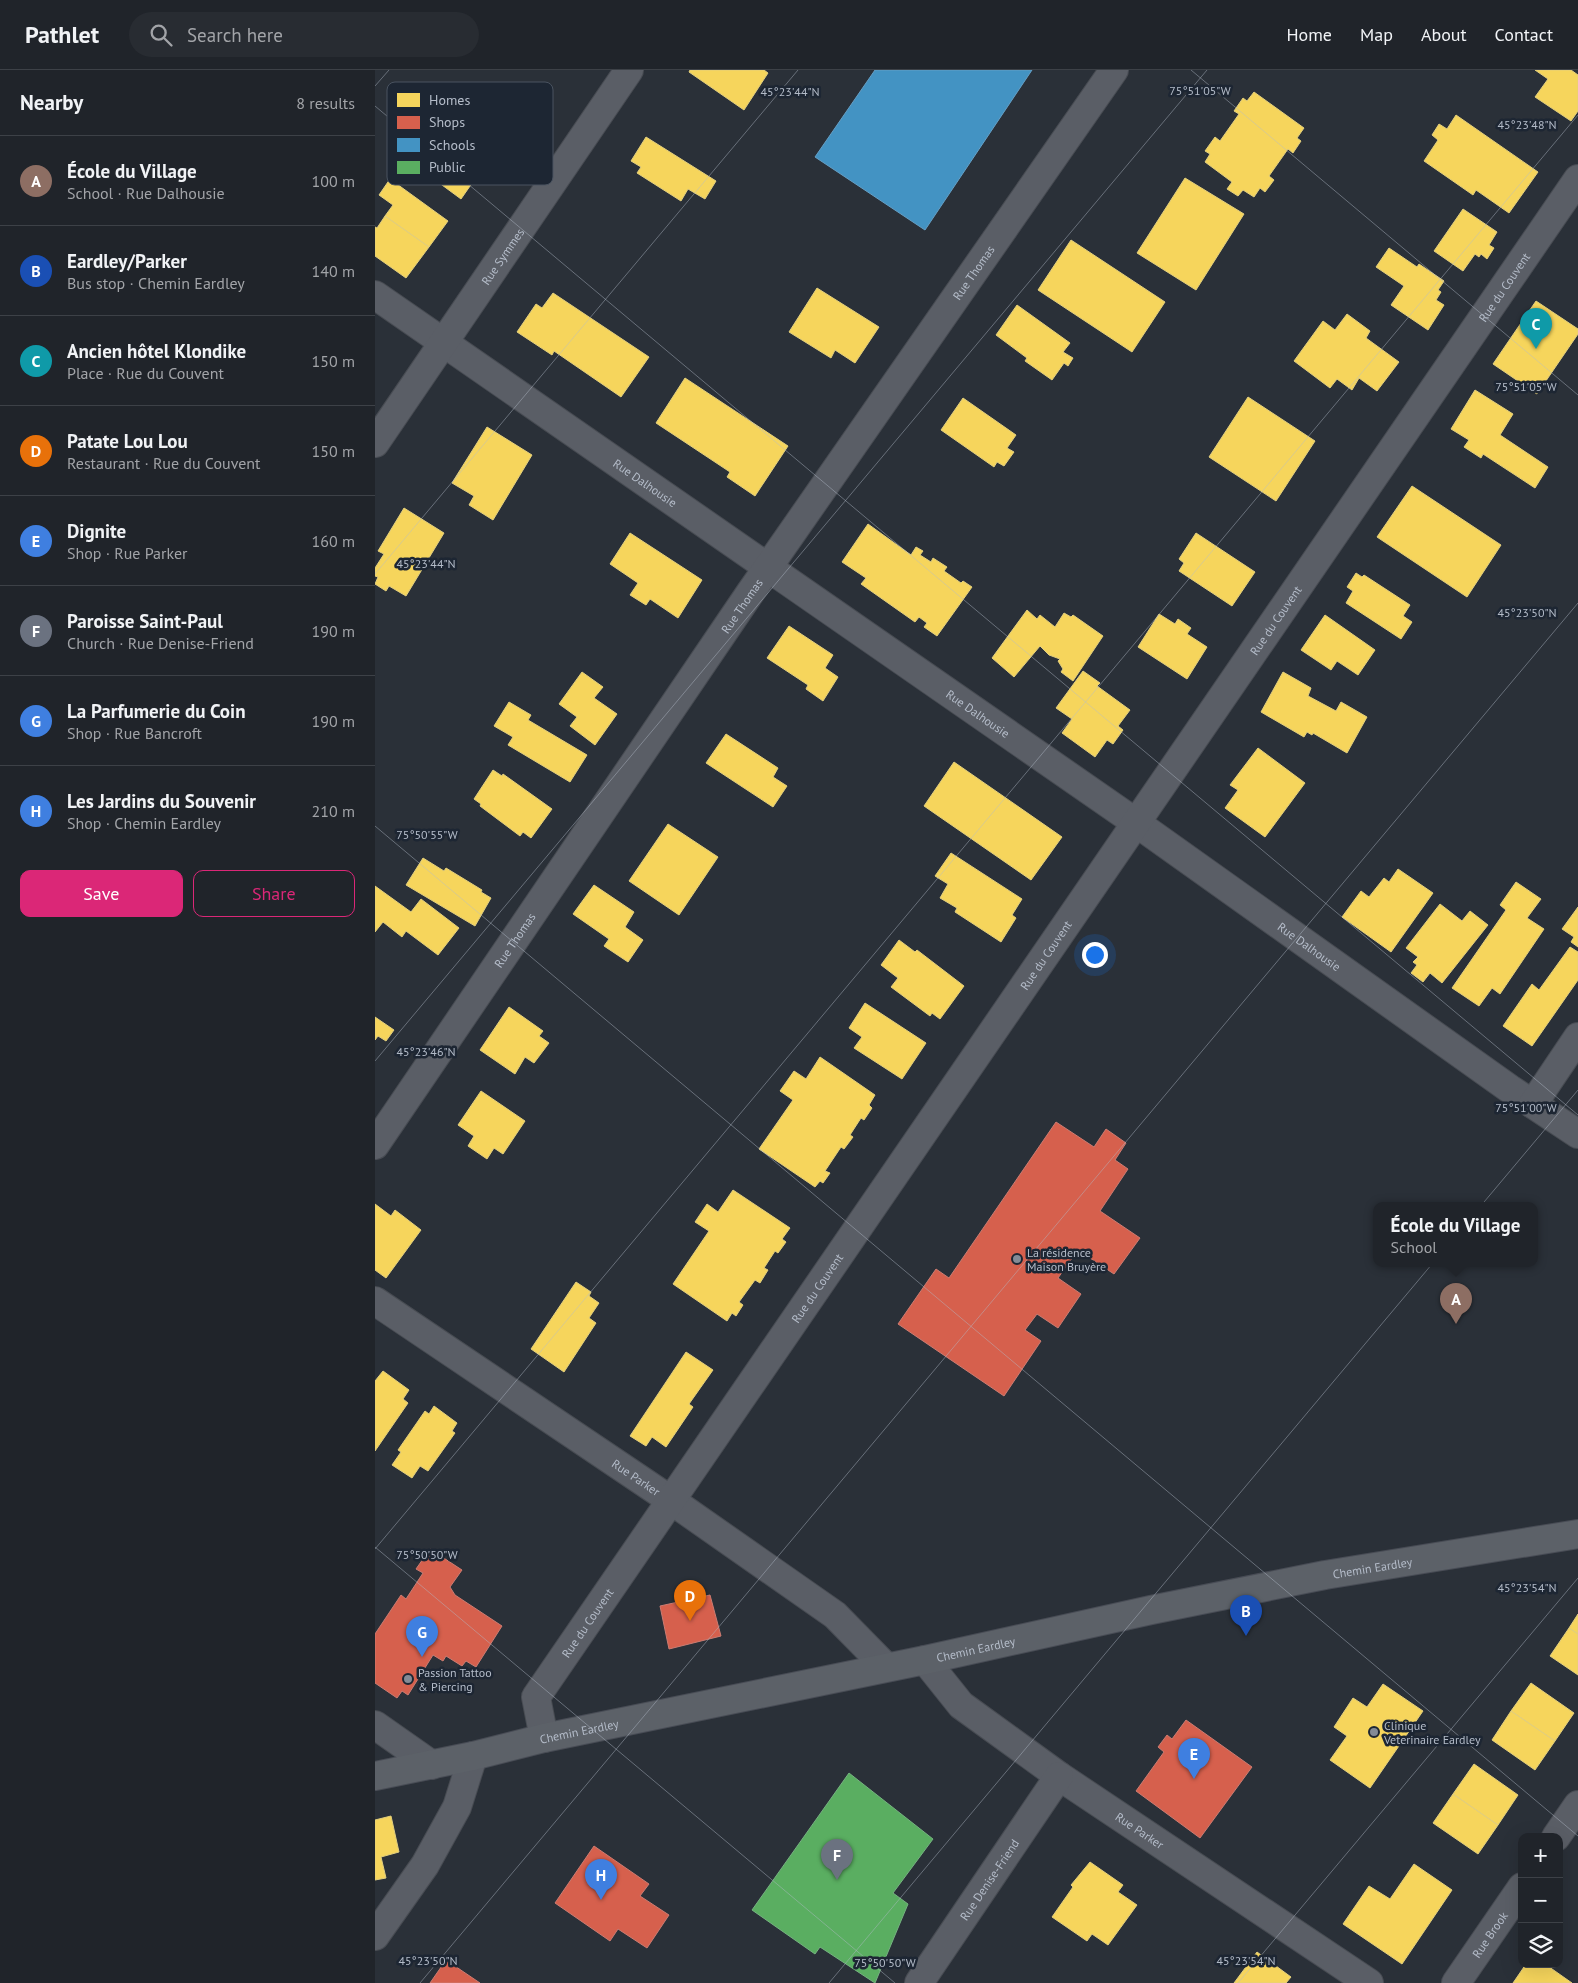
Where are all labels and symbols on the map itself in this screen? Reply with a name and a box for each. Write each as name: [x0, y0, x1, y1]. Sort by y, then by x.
legend: [387, 82, 553, 185]
text: 75°51'05"W: [1169, 83, 1231, 98]
text: 45°23'44"N: [760, 84, 820, 99]
text: Homes: [429, 91, 470, 109]
text: Shops: [429, 113, 465, 131]
text: 45°23'48"N: [1497, 117, 1557, 132]
text: Schools: [429, 136, 476, 154]
text: Public: [429, 158, 466, 176]
street label: Rue Symmes: [478, 225, 527, 287]
street label: Rue Thomas: [949, 242, 997, 302]
street label: Rue du Couvent: [1475, 249, 1533, 325]
pin: C: [1520, 308, 1552, 349]
text: 75°51'05"W: [1495, 379, 1557, 394]
street label: Rue Dalhousie: [611, 455, 680, 510]
text: 45°23'44"N: [396, 556, 456, 571]
street label: Rue Thomas: [718, 575, 765, 636]
street label: Rue du Couvent: [1246, 583, 1304, 658]
text: 45°23'50"N: [1497, 605, 1557, 620]
street label: Rue Dalhousie: [943, 686, 1013, 741]
text: 75°50'55"W: [396, 827, 458, 842]
street label: Rue Thomas: [490, 910, 538, 970]
street label: Rue du Couvent: [1016, 917, 1074, 992]
street label: Rue Dalhousie: [1275, 919, 1344, 974]
your location: [1082, 942, 1108, 968]
text: 45°23'46"N: [396, 1044, 456, 1059]
text: 75°51'00"W: [1495, 1100, 1557, 1115]
place label: La résidence Maison Bruyère: [1027, 1245, 1106, 1274]
street label: Rue du Couvent: [788, 1250, 846, 1325]
marker: La résidence Maison Bruyère: [1011, 1253, 1023, 1265]
pin: A: [1440, 1283, 1472, 1324]
street label: Rue Parker: [609, 1455, 663, 1499]
text: 75°50'50"W: [396, 1547, 458, 1562]
street label: Chemin Eardley: [1331, 1553, 1413, 1581]
pin: D: [674, 1580, 706, 1621]
text: 45°23'54"N: [1497, 1580, 1557, 1595]
street label: Rue du Couvent: [558, 1585, 616, 1660]
pin: B: [1230, 1595, 1262, 1636]
pin: G: [406, 1616, 438, 1657]
street label: Chemin Eardley: [935, 1633, 1017, 1665]
place label: Passion Tattoo & Piercing: [418, 1665, 492, 1694]
marker: Passion Tattoo & Piercing: [402, 1673, 414, 1685]
street label: Chemin Eardley: [538, 1715, 620, 1746]
place label: Clinique Veterinaire Eardley: [1383, 1718, 1481, 1747]
marker: Clinique Veterinaire Eardley: [1368, 1726, 1380, 1738]
pin: E: [1178, 1738, 1210, 1779]
street label: Rue Parker: [1113, 1809, 1167, 1852]
street label: Rue Denise-Friend: [956, 1836, 1022, 1923]
pin: F: [821, 1839, 853, 1880]
pin: H: [585, 1859, 617, 1900]
street label: Rue Brook: [1468, 1908, 1511, 1960]
text: 45°23'50"N: [398, 1953, 458, 1968]
text: 45°23'54"N: [1216, 1953, 1276, 1968]
text: 75°50'50"W: [854, 1955, 916, 1970]

